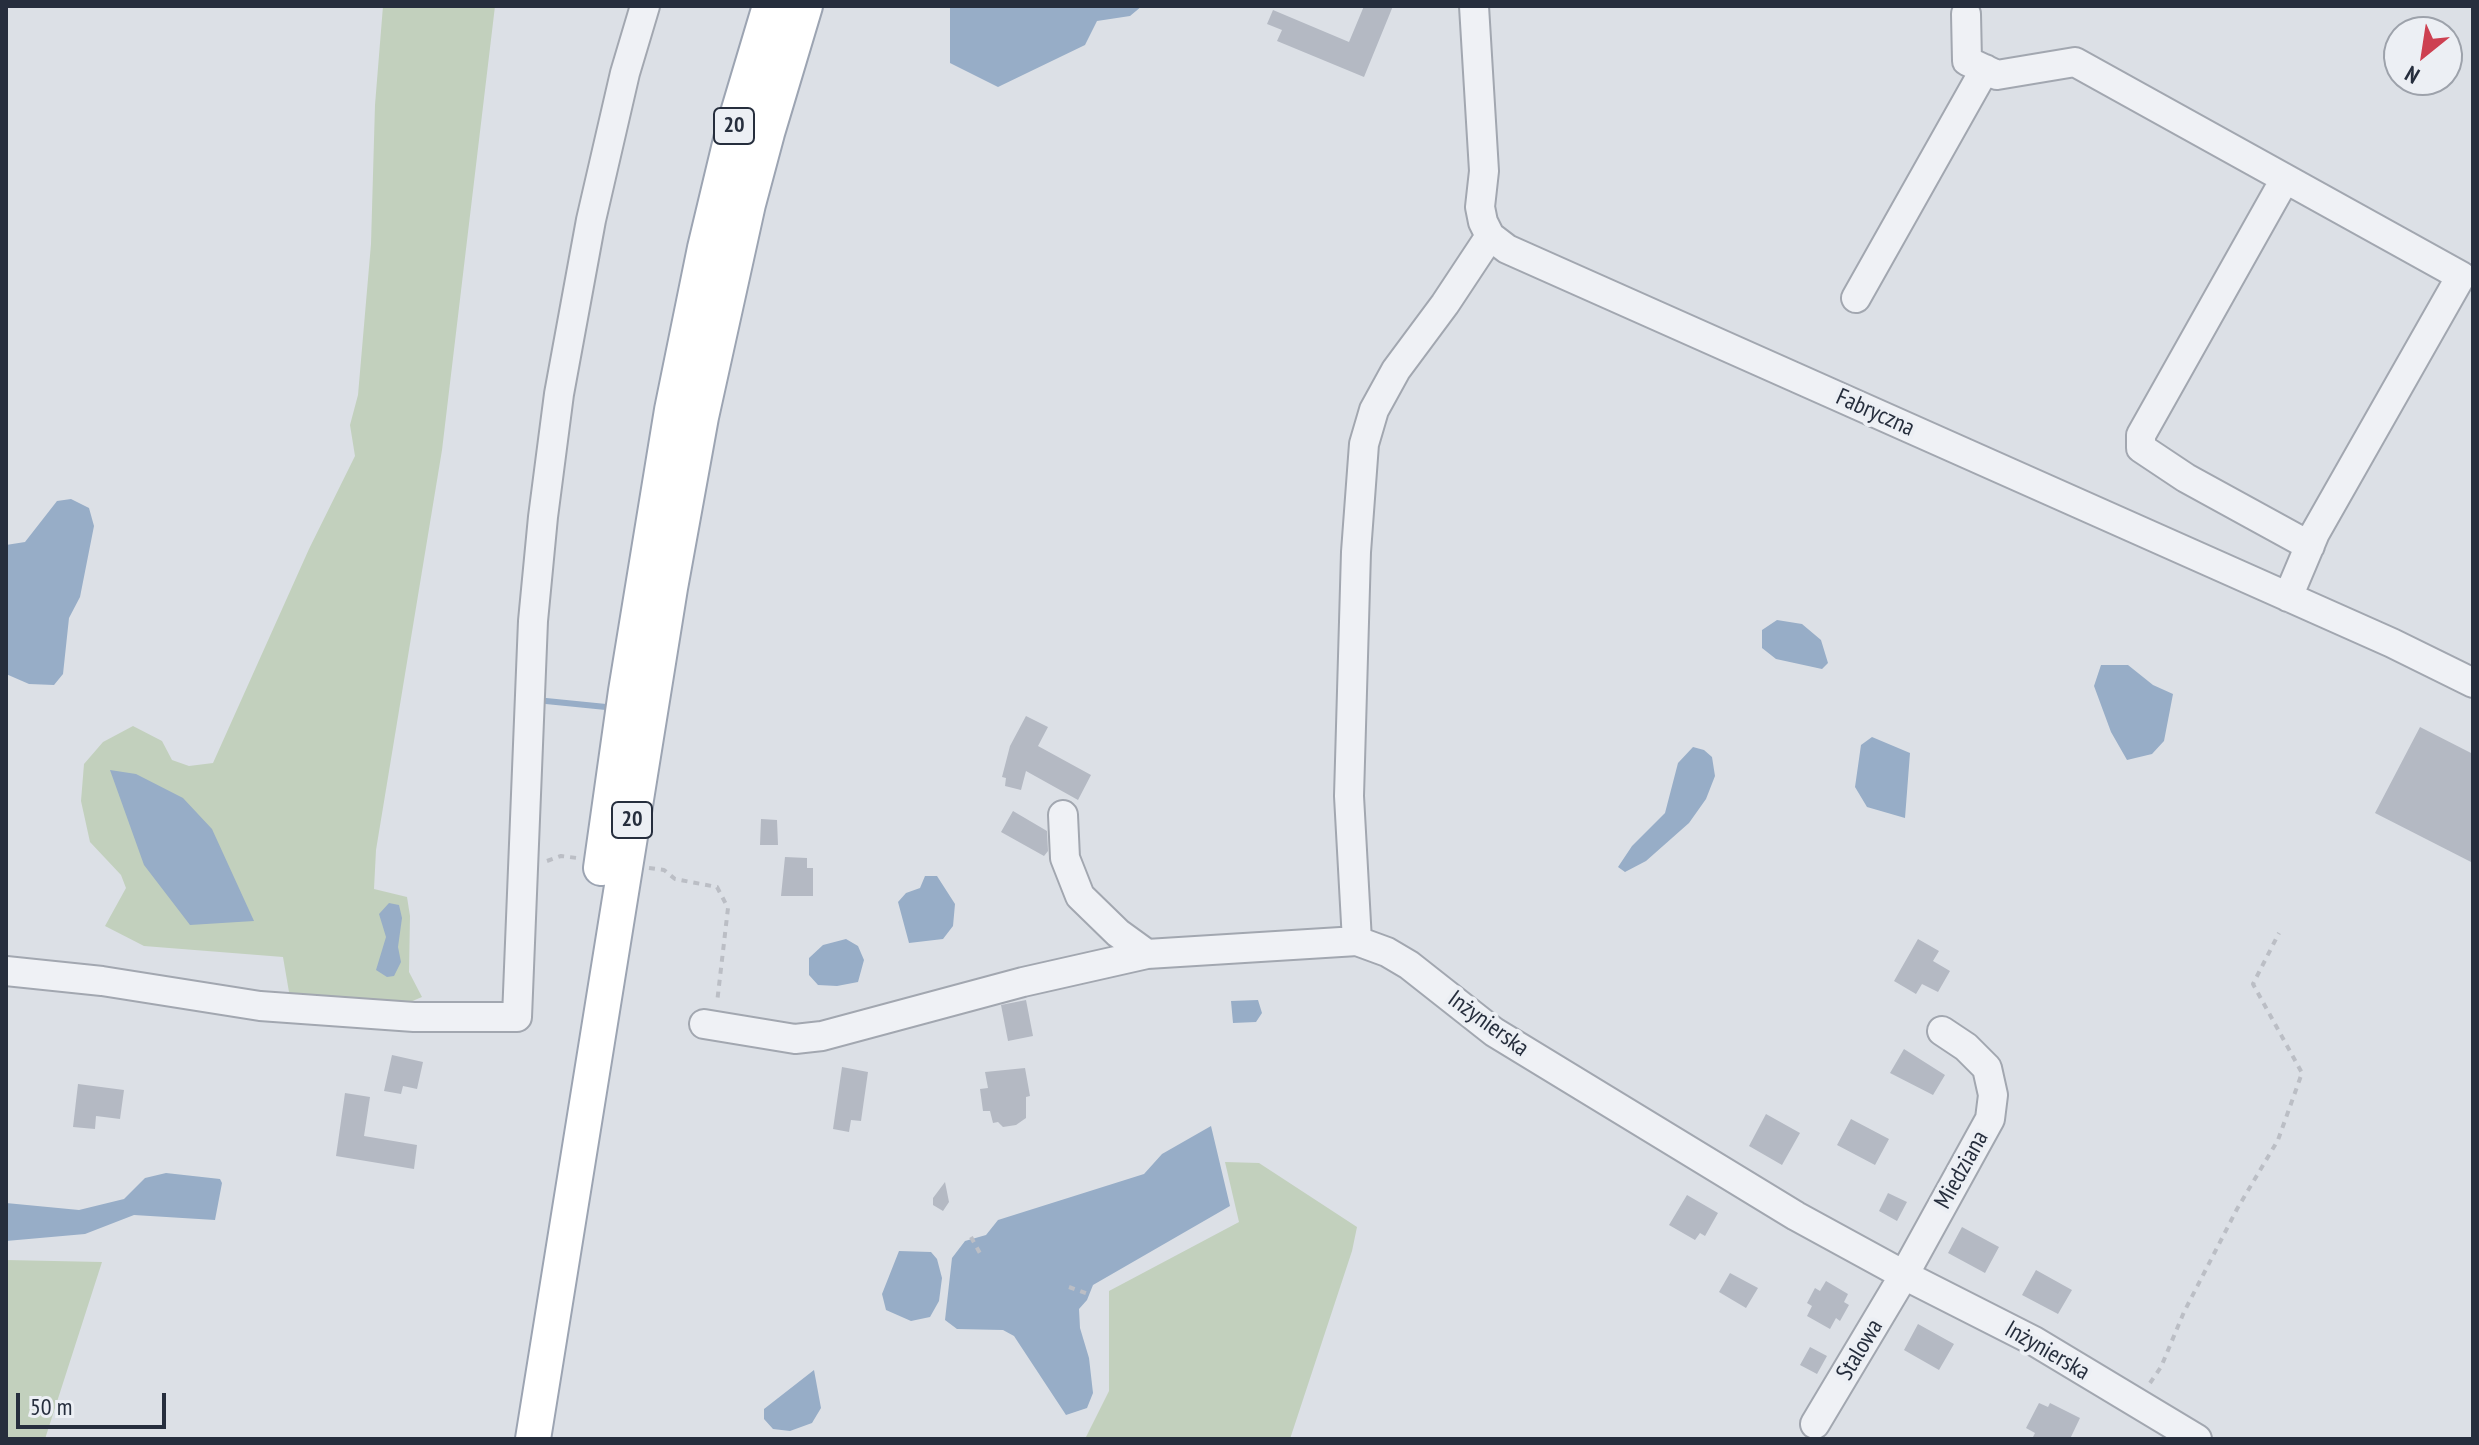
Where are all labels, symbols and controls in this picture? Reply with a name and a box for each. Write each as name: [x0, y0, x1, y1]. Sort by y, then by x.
north arrow: [2383, 16, 2463, 96]
text: N: [2400, 60, 2424, 90]
road number: 20: [714, 108, 754, 144]
street label: Fabryczna: [1831, 383, 1919, 443]
road number: 20: [612, 802, 652, 838]
street label: Inżynierska: [1442, 985, 1534, 1063]
street label: Miedziana: [1929, 1126, 1995, 1214]
street label: Stalowa: [1831, 1314, 1889, 1386]
street label: Inżynierska: [2000, 1315, 2094, 1387]
scale bar: [20, 1377, 170, 1427]
text: 50 m: [30, 1391, 72, 1422]

